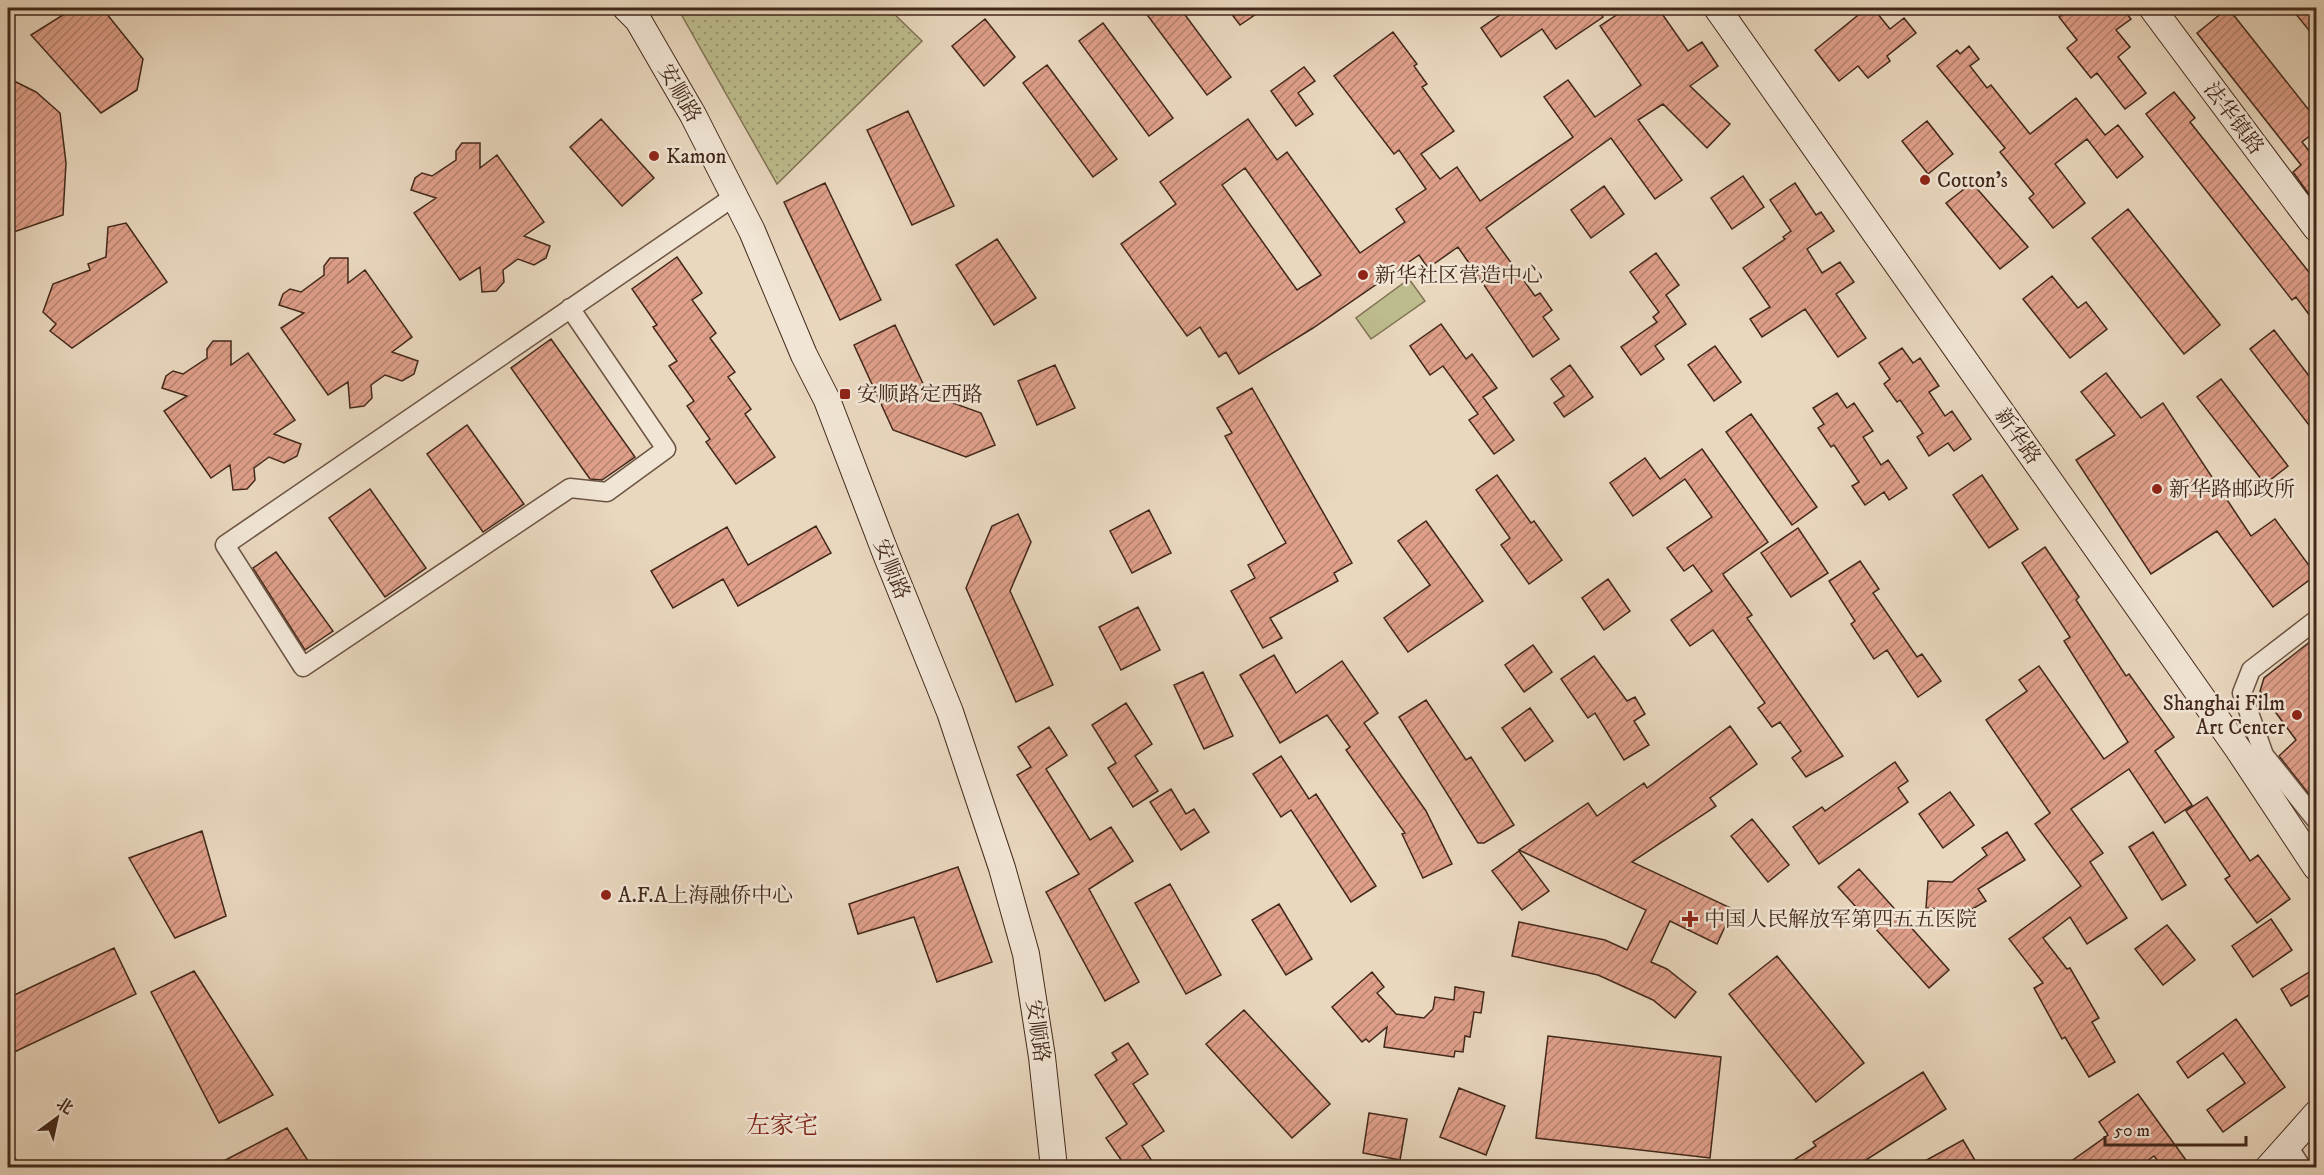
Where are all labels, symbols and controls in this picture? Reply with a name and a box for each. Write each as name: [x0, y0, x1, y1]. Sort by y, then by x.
street label: 安顺路: [652, 60, 706, 127]
street label: 法华镇路: [2198, 77, 2269, 160]
place label: Kamon: [666, 144, 727, 170]
marker: Kamon: [647, 149, 661, 163]
place label: Cotton's: [1937, 168, 2008, 194]
marker: Cotton's: [1918, 173, 1932, 187]
place label: 新华社区营造中心: [1375, 263, 1543, 289]
marker: 新华社区营造中心: [1356, 268, 1370, 282]
place label: 安顺路定西路: [857, 382, 983, 408]
marker: 安顺路定西路: [838, 387, 852, 401]
street label: 新华路: [1988, 403, 2046, 470]
place label: 新华路邮政所: [2169, 477, 2295, 503]
marker: 新华路邮政所: [2150, 482, 2164, 496]
street label: 安顺路: [867, 535, 915, 603]
place label: Shanghai Film Art Center: [2163, 691, 2285, 741]
marker: Shanghai Film Art Center: [2290, 708, 2304, 722]
place label: A.F.A上海融侨中心: [618, 883, 793, 909]
marker: A.F.A上海融侨中心: [599, 888, 613, 902]
place label: 中国人民解放军第四五五医院: [1704, 907, 1977, 933]
marker: 中国人民解放军第四五五医院: [1681, 910, 1699, 928]
street label: 安顺路: [1020, 998, 1054, 1064]
north arrow: [27, 1088, 87, 1148]
text: 北: [52, 1094, 77, 1119]
scale bar: [2105, 1109, 2246, 1147]
district label: 左家宅: [746, 1111, 818, 1141]
text: 50 m: [2114, 1120, 2150, 1142]

